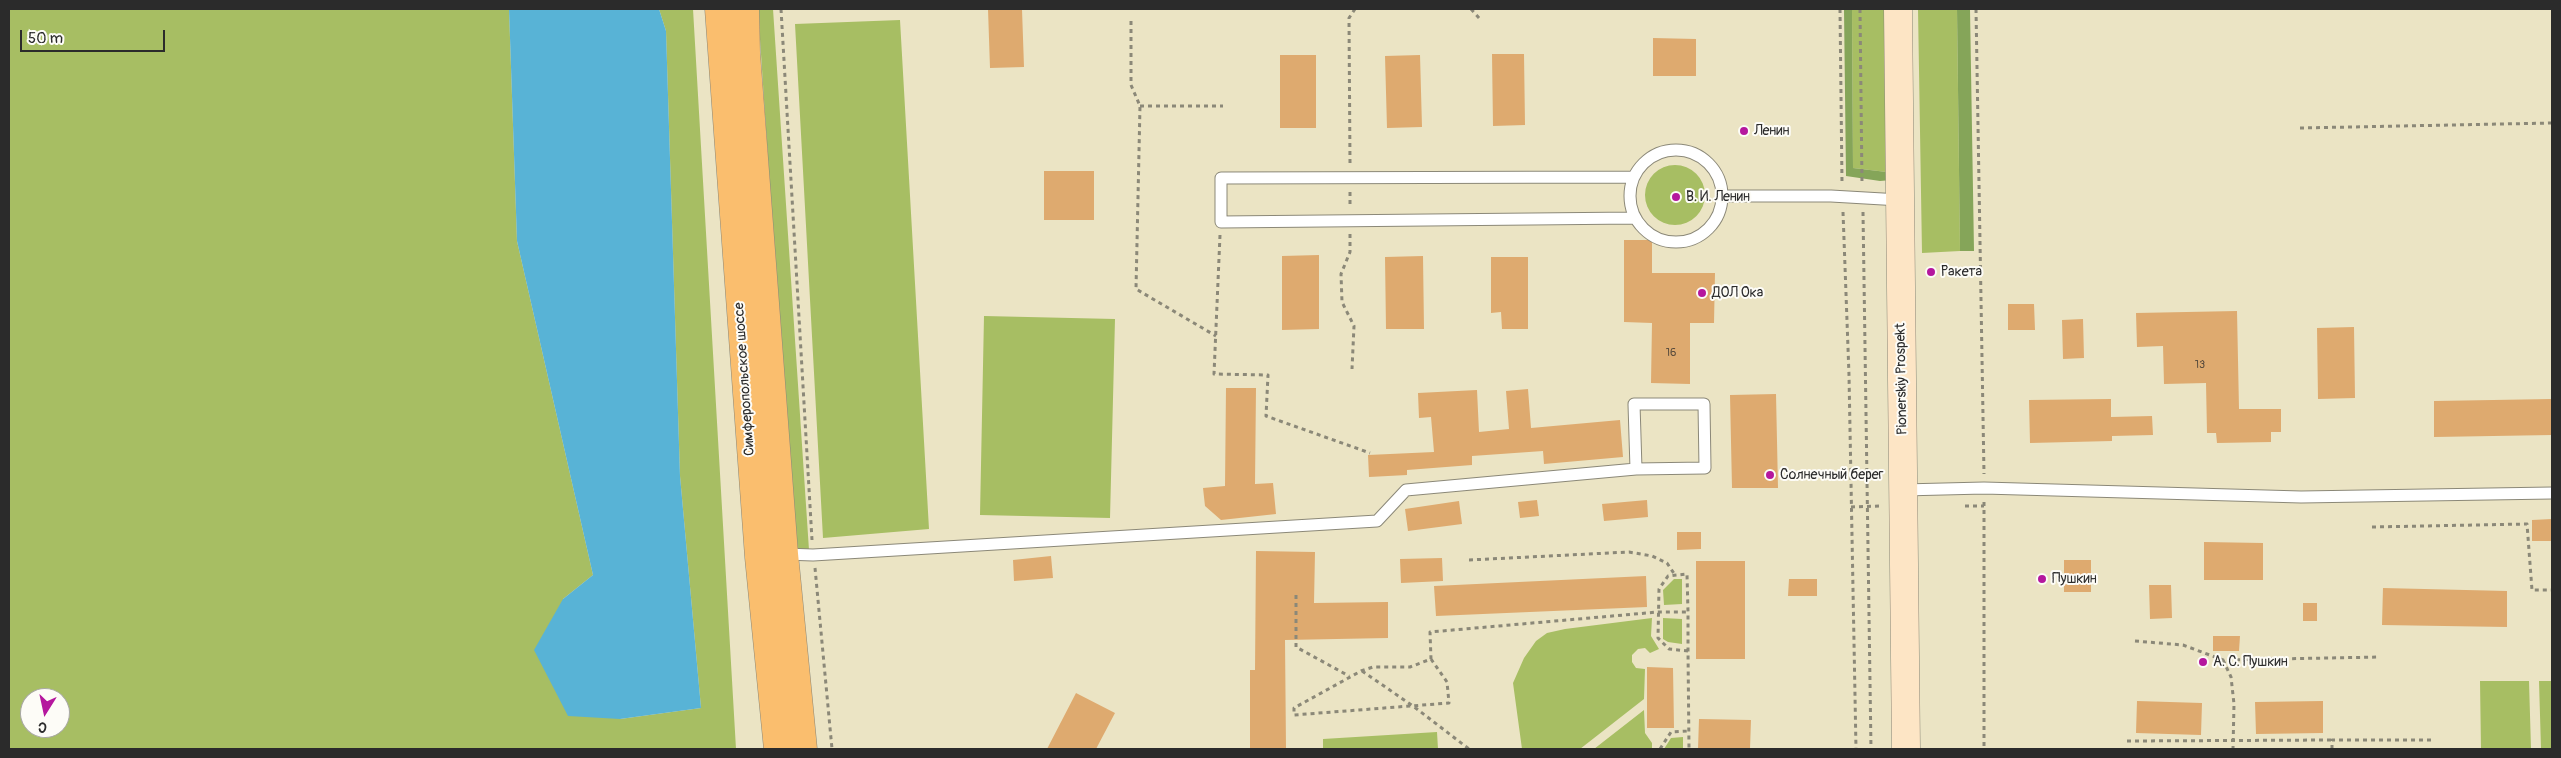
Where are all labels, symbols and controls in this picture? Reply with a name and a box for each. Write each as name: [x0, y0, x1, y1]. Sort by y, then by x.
scale bar: [22, 20, 168, 52]
text: 50 m: [28, 29, 63, 48]
place label: Ленин: [1754, 123, 1790, 139]
marker: Ленин: [1738, 125, 1750, 137]
place label: В. И. Ленин: [1686, 189, 1750, 205]
marker: В. И. Ленин: [1670, 191, 1682, 203]
place label: Ракета: [1941, 264, 1982, 280]
marker: Ракета: [1925, 266, 1937, 278]
place label: ДОЛ Ока: [1712, 285, 1763, 301]
marker: ДОЛ Ока: [1696, 287, 1708, 299]
street label: Симферопольское шоссе: [731, 302, 759, 456]
street label: Pionerskiy Prospekt: [1893, 323, 1911, 435]
house number: 16: [1666, 346, 1676, 360]
house number: 13: [2195, 358, 2205, 372]
place label: Солнечный берег: [1780, 467, 1883, 483]
marker: Солнечный берег: [1764, 469, 1776, 481]
place label: Пушкин: [2052, 571, 2097, 587]
marker: Пушкин: [2036, 573, 2048, 585]
place label: А. С. Пушкин: [2213, 654, 2288, 670]
marker: А. С. Пушкин: [2197, 656, 2209, 668]
north arrow: [20, 688, 70, 738]
text: С: [37, 718, 48, 736]

